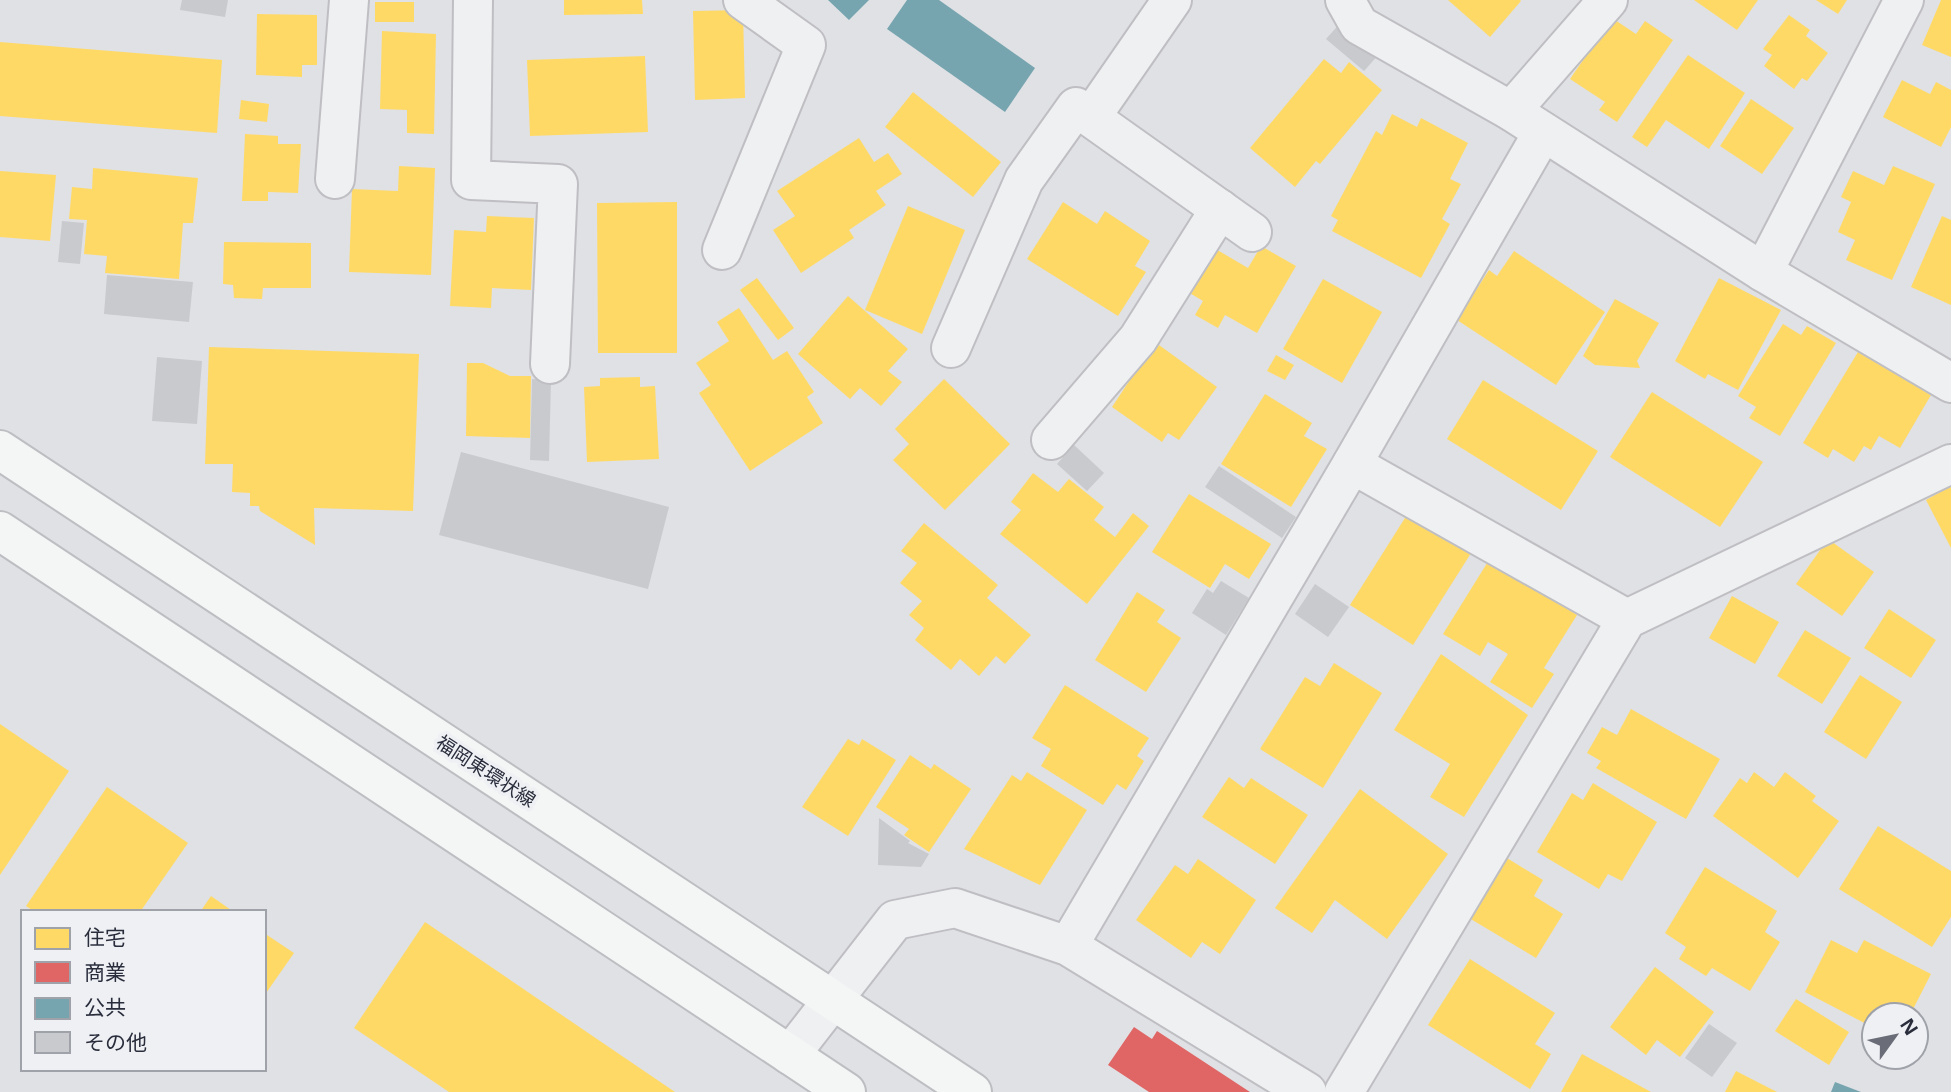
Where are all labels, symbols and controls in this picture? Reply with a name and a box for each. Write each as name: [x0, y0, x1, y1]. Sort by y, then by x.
street label: 福岡東環状線: [431, 729, 541, 813]
legend: [21, 910, 266, 1071]
text: 住宅: [84, 923, 126, 951]
text: 商業: [84, 958, 126, 986]
text: 公共: [84, 993, 126, 1021]
north arrow: [1860, 1001, 1930, 1071]
text: N: [1894, 1013, 1924, 1040]
text: その他: [84, 1028, 147, 1056]

